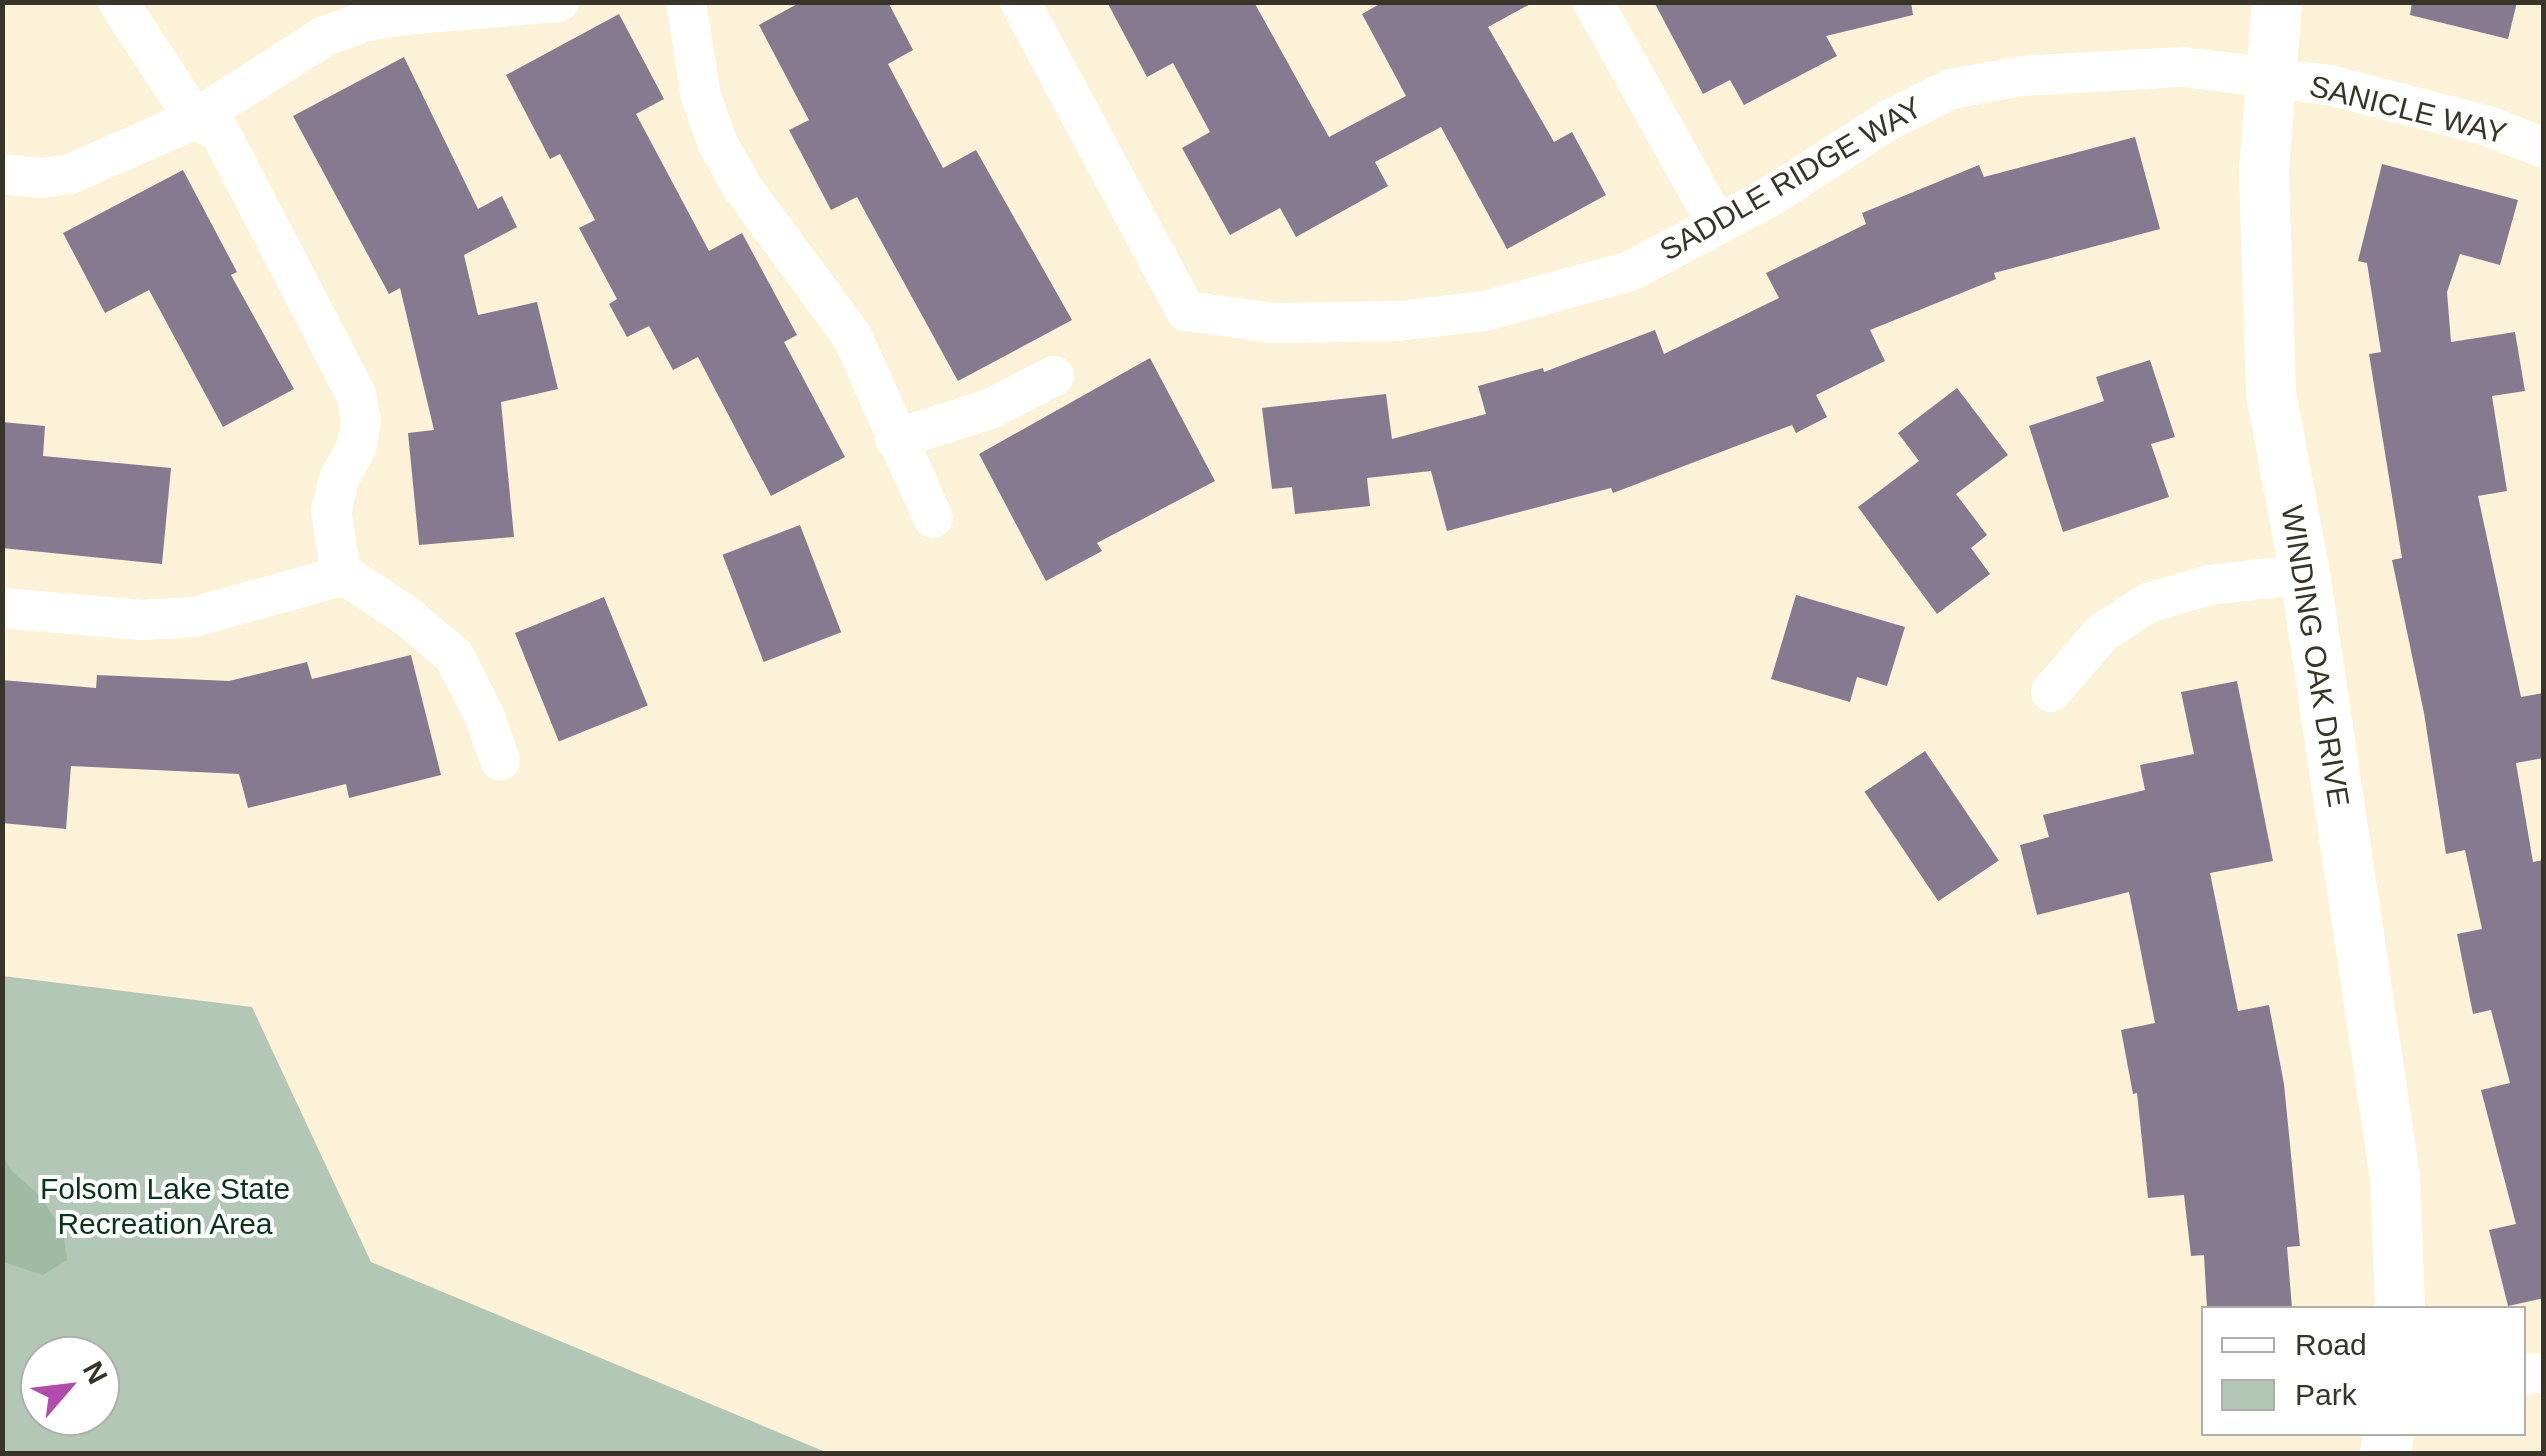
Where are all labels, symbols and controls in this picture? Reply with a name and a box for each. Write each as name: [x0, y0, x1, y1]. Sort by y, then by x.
street label: SANICLE WAY: [2306, 68, 2510, 152]
street label: SADDLE RIDGE WAY: [1654, 89, 1928, 269]
street label: WINDING OAK DRIVE: [2273, 503, 2357, 809]
park label: Folsom Lake State Recreation Area: [40, 1171, 290, 1242]
legend: [2201, 1306, 2526, 1436]
text: Road: [2295, 1328, 2367, 1361]
north arrow: [20, 1336, 120, 1436]
text: N: [77, 1356, 114, 1389]
text: Park: [2295, 1378, 2357, 1411]

